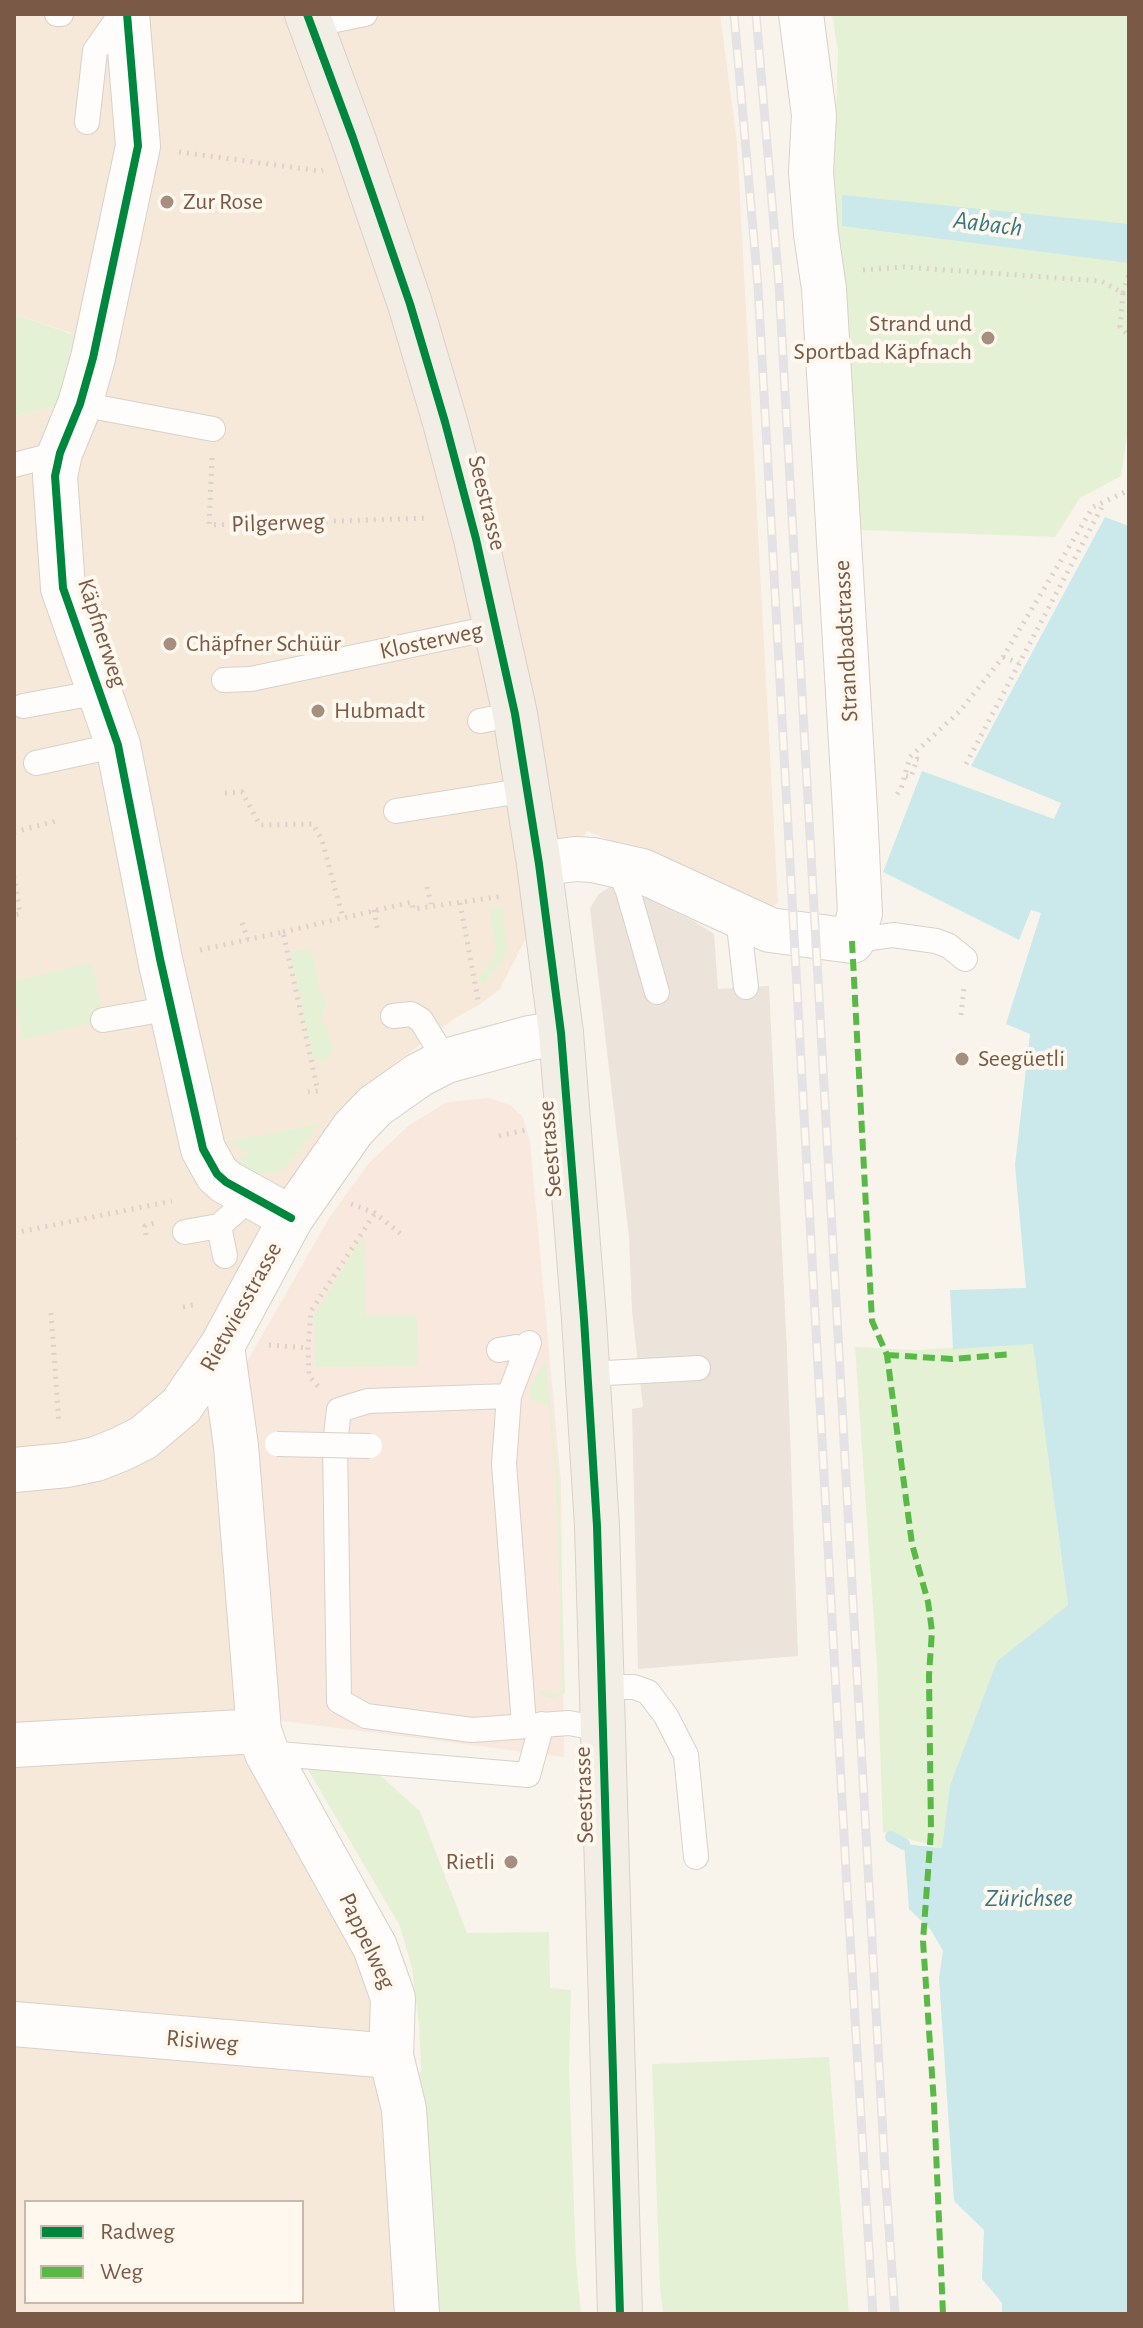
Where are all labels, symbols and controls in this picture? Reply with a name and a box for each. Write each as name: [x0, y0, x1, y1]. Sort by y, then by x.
place label: Zur Rose: [183, 188, 263, 216]
marker: Zur Rose: [158, 193, 176, 211]
water label: Aabach: [952, 204, 1024, 244]
place label: Strand und Sportbad Käpfnach: [794, 310, 972, 366]
marker: Strand und Sportbad Käpfnach: [979, 329, 997, 347]
street label: Seestrasse: [461, 452, 513, 554]
street label: Pilgerweg: [231, 507, 325, 539]
street label: Strandbadstrasse: [827, 559, 865, 723]
street label: Käpfnerweg: [71, 575, 133, 691]
street label: Klosterweg: [377, 616, 485, 666]
place label: Chäpfner Schüür: [186, 630, 341, 658]
marker: Chäpfner Schüür: [161, 635, 179, 653]
place label: Hubmadt: [334, 697, 425, 725]
marker: Hubmadt: [309, 702, 327, 720]
place label: Seegüetli: [978, 1045, 1065, 1073]
marker: Seegüetli: [953, 1050, 971, 1068]
street label: Seestrasse: [531, 1099, 569, 1199]
street label: Rietwiesstrasse: [194, 1237, 288, 1377]
street label: Seestrasse: [568, 1746, 600, 1844]
place label: Rietli: [445, 1848, 495, 1876]
marker: Rietli: [502, 1853, 520, 1871]
water label: Zürichsee: [985, 1882, 1073, 1914]
street label: Pappelweg: [332, 1888, 402, 1994]
street label: Risiweg: [165, 2024, 239, 2058]
legend: [24, 2200, 304, 2304]
text: Radweg: [100, 2220, 175, 2244]
text: Weg: [100, 2260, 143, 2284]

